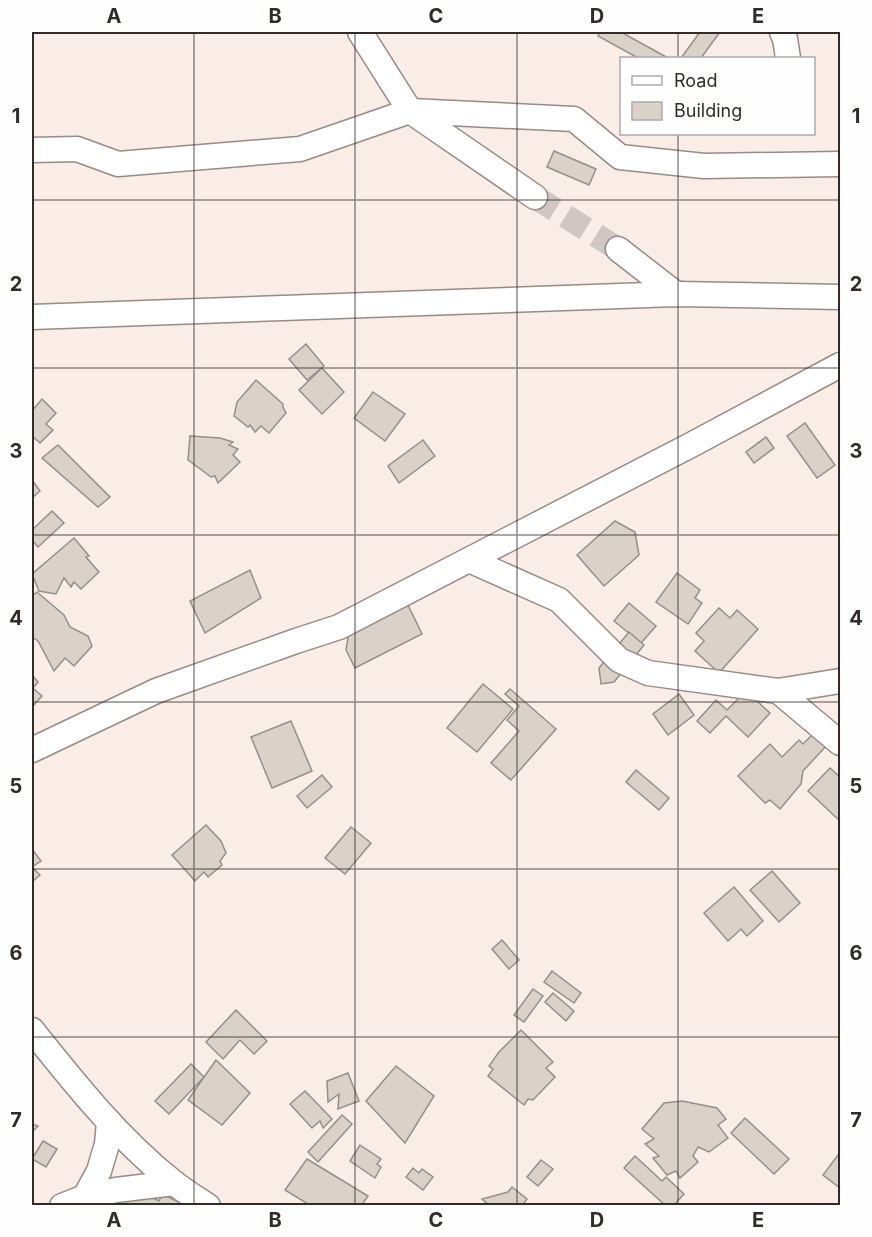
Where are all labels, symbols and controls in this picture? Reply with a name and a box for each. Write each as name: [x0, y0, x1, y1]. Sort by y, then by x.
text: A: [107, 4, 122, 28]
text: B: [268, 4, 282, 28]
text: C: [429, 4, 443, 28]
text: D: [590, 4, 604, 28]
text: E: [752, 4, 764, 28]
legend: [620, 57, 815, 135]
text: Road: [674, 70, 717, 91]
text: Building: [674, 100, 742, 121]
text: 1: [12, 104, 20, 128]
text: 1: [852, 104, 860, 128]
text: 2: [10, 272, 22, 296]
text: 2: [850, 272, 862, 296]
text: 3: [10, 439, 22, 463]
text: 3: [850, 439, 862, 463]
text: 4: [9, 606, 23, 630]
text: 4: [849, 606, 863, 630]
text: 5: [10, 774, 22, 798]
text: 5: [850, 774, 862, 798]
text: 6: [10, 941, 23, 965]
text: 6: [850, 941, 863, 965]
text: 7: [10, 1108, 22, 1132]
text: 7: [850, 1108, 862, 1132]
text: A: [107, 1208, 122, 1232]
text: B: [268, 1208, 282, 1232]
text: C: [429, 1208, 443, 1232]
text: D: [590, 1208, 604, 1232]
text: E: [752, 1208, 764, 1232]

